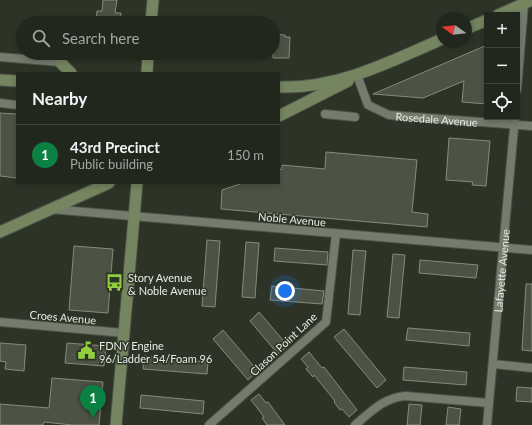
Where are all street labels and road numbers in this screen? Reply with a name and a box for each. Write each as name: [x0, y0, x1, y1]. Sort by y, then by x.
street label: Rosedale Avenue: [395, 109, 478, 128]
street label: Noble Avenue: [258, 210, 327, 228]
street label: Lafayette Avenue: [491, 228, 511, 313]
street label: Croes Avenue: [29, 308, 97, 326]
street label: Clason Point Lane: [247, 310, 319, 378]

